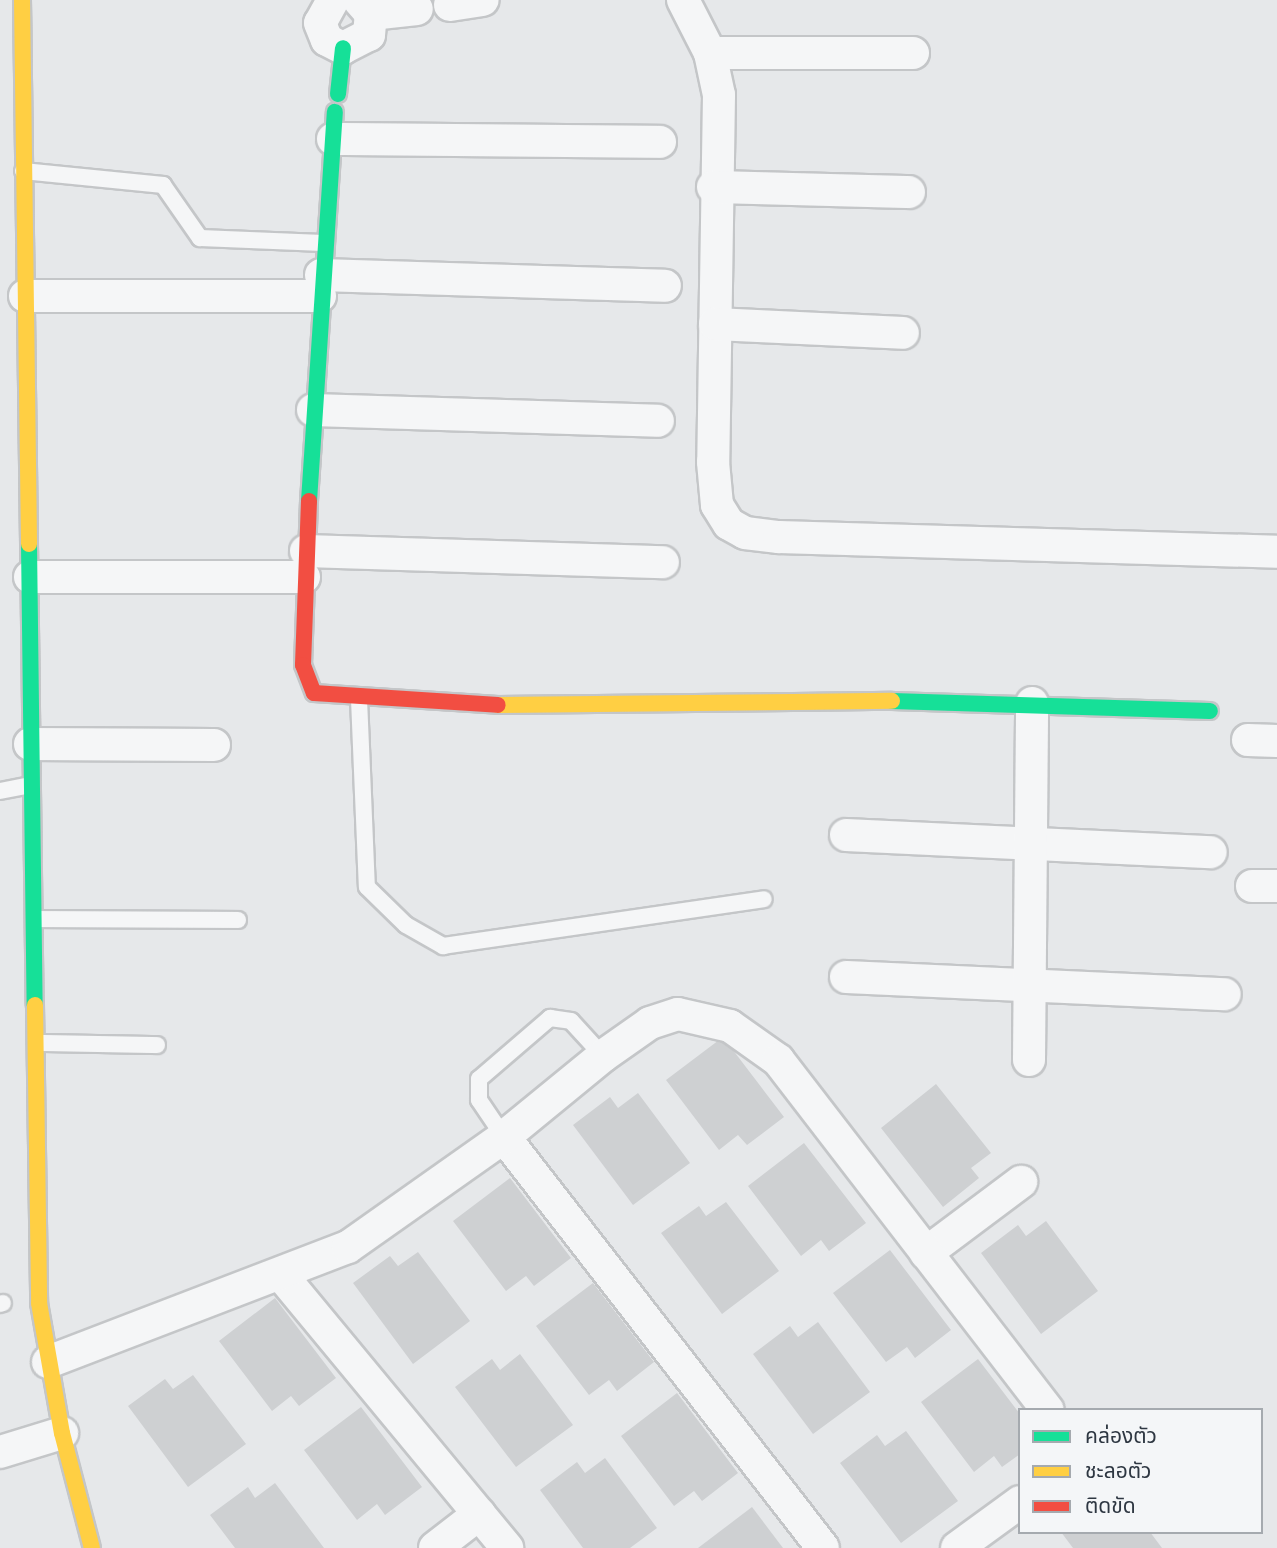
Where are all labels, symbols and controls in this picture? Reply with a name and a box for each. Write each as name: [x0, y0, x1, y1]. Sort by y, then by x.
legend: [1018, 1408, 1263, 1534]
text: คล่องตัว: [1085, 1421, 1157, 1449]
text: ชะลอตัว: [1085, 1456, 1151, 1484]
text: ติดขัด: [1085, 1491, 1136, 1519]

